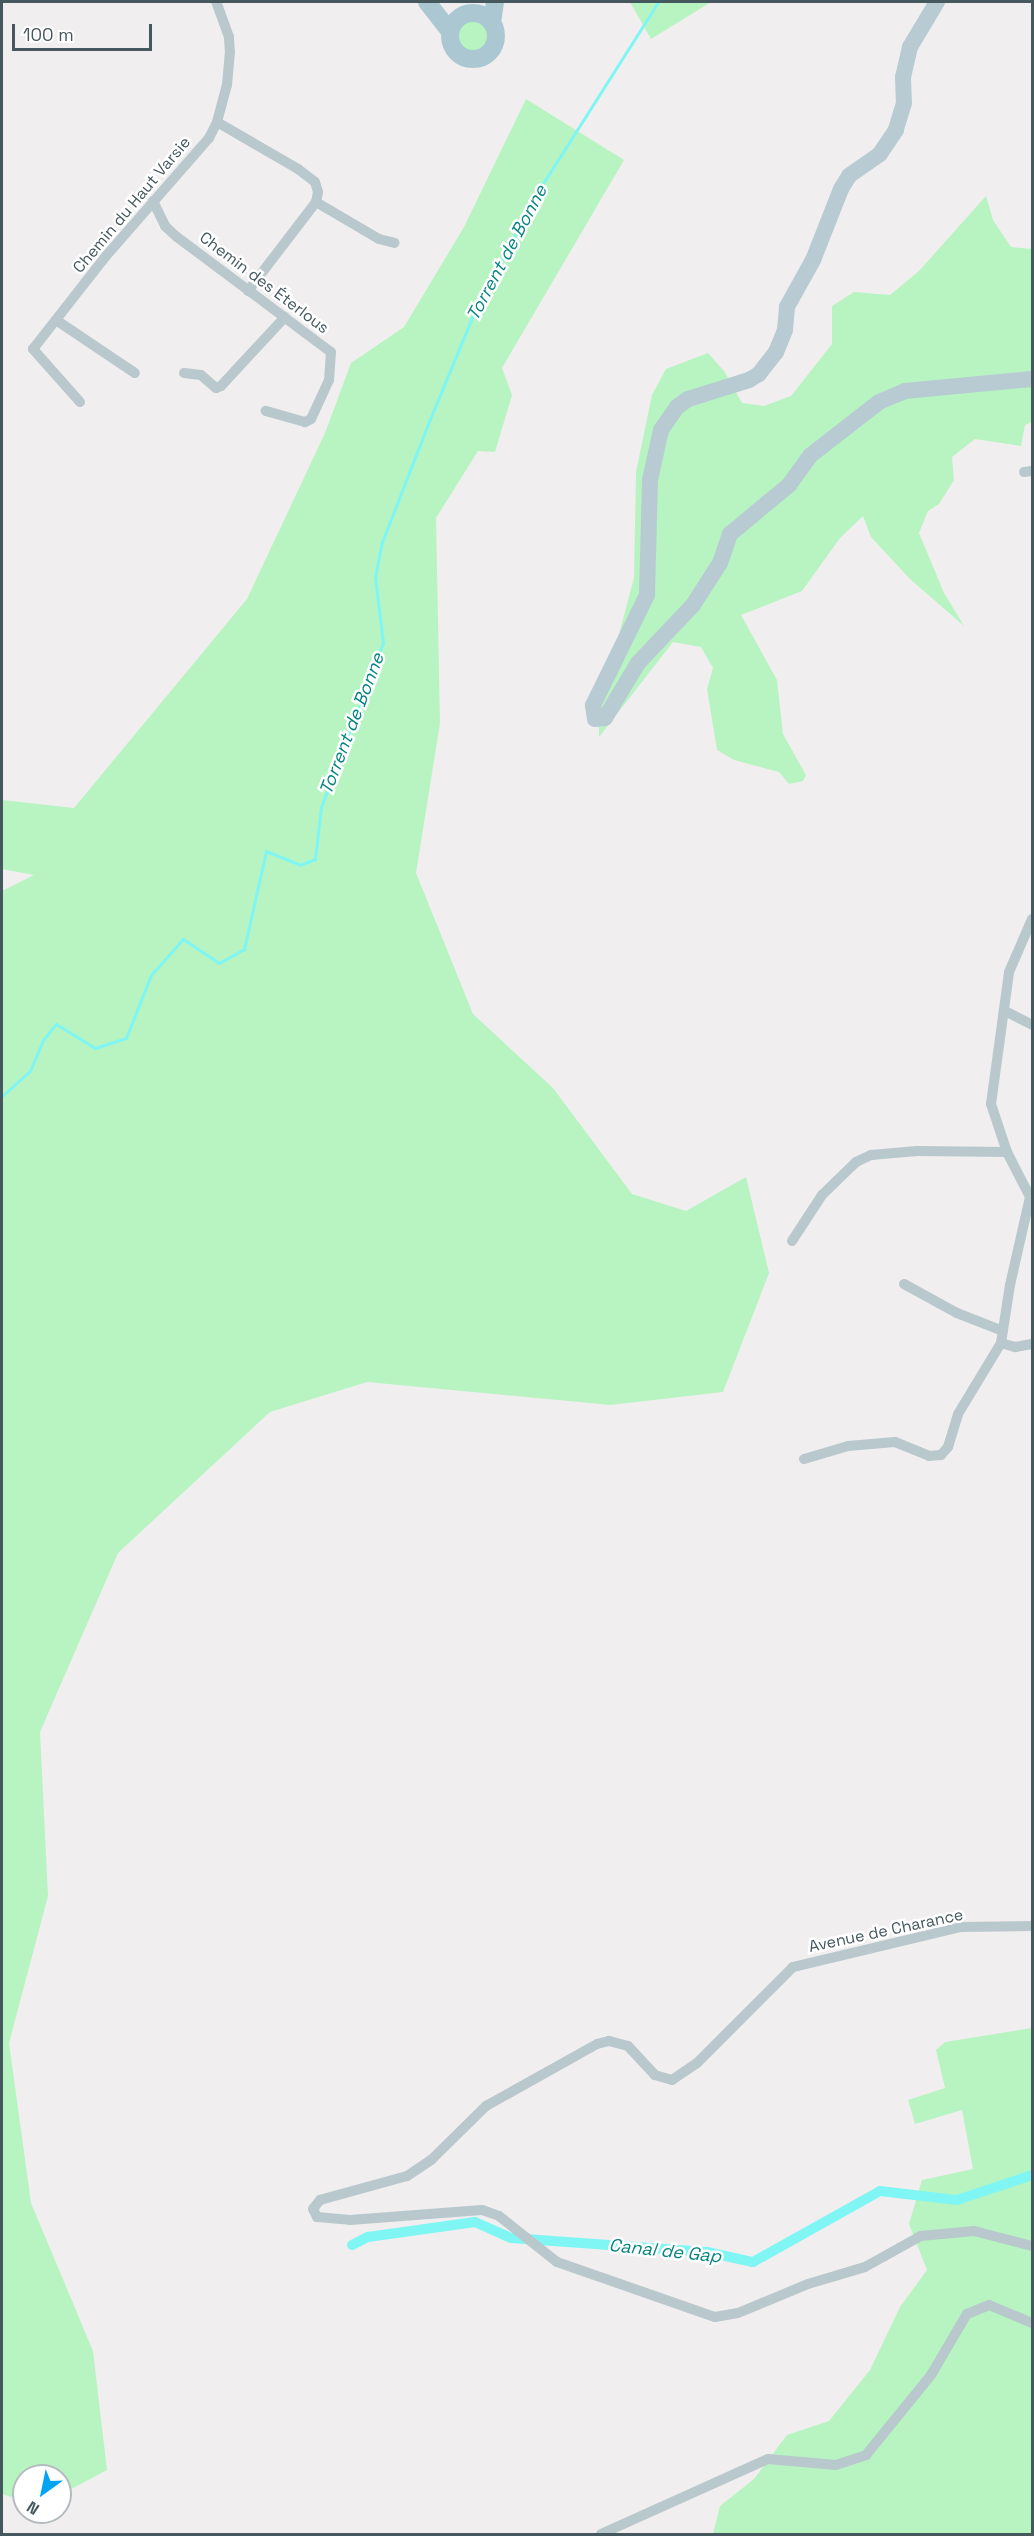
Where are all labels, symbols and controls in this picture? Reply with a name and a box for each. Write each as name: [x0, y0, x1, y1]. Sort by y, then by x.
scale bar: [15, 12, 154, 50]
text: 100 m: [23, 23, 74, 46]
street label: Chemin du Haut Varsie: [69, 133, 195, 277]
water label: Torrent de Bonne: [462, 182, 552, 324]
street label: Chemin des Éterlous: [195, 228, 333, 338]
water label: Torrent de Bonne: [315, 650, 389, 798]
street label: Avenue de Charance: [807, 1905, 965, 1957]
water label: Canal de Gap: [608, 2234, 722, 2268]
north arrow: [12, 2464, 72, 2524]
text: N: [23, 2496, 43, 2520]

